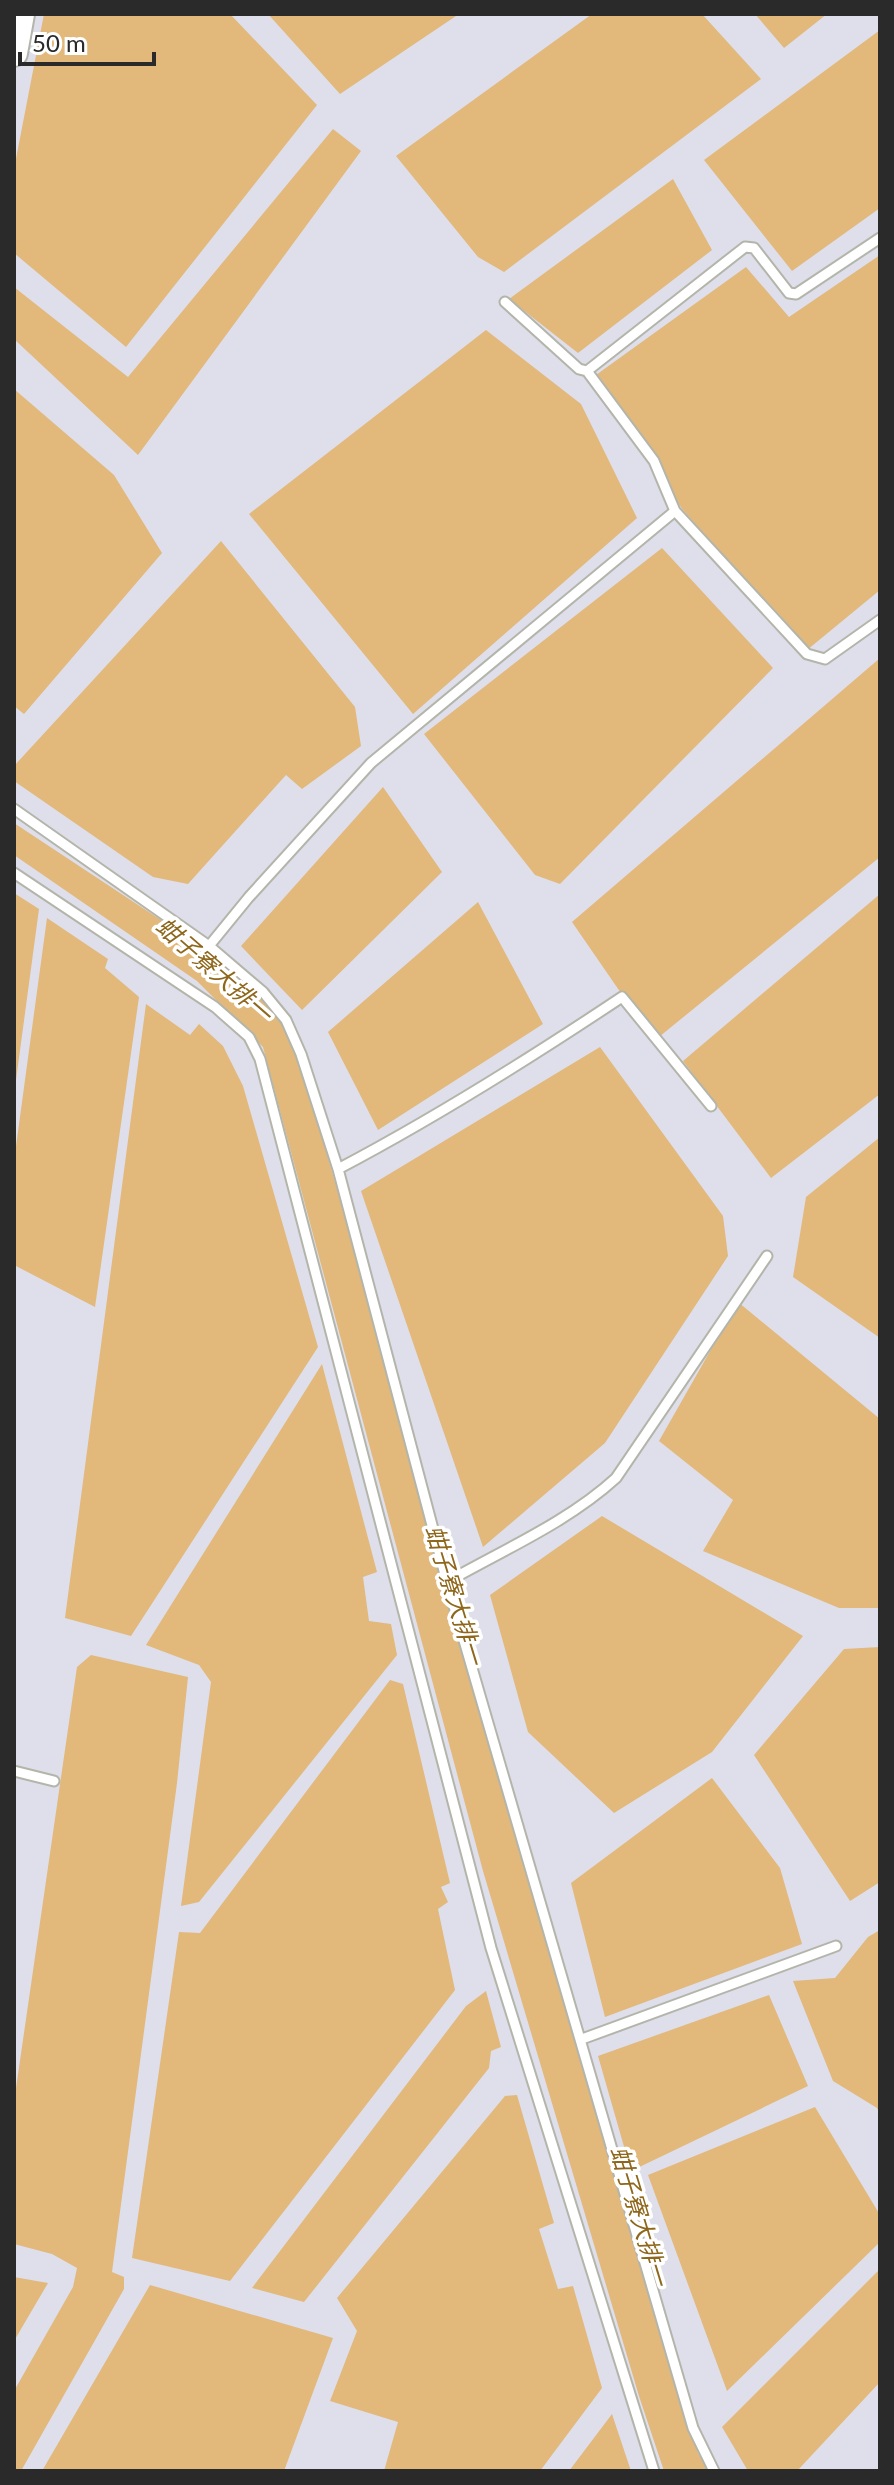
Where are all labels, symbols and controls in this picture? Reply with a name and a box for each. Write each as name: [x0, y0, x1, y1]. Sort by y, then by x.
scale bar: [20, 16, 154, 66]
text: 50 m: [32, 28, 86, 57]
water label: 蚶子寮大排一: [151, 911, 280, 1028]
water label: 蚶子寮大排一: [421, 1521, 491, 1670]
water label: 蚶子寮大排一: [606, 2142, 676, 2291]

